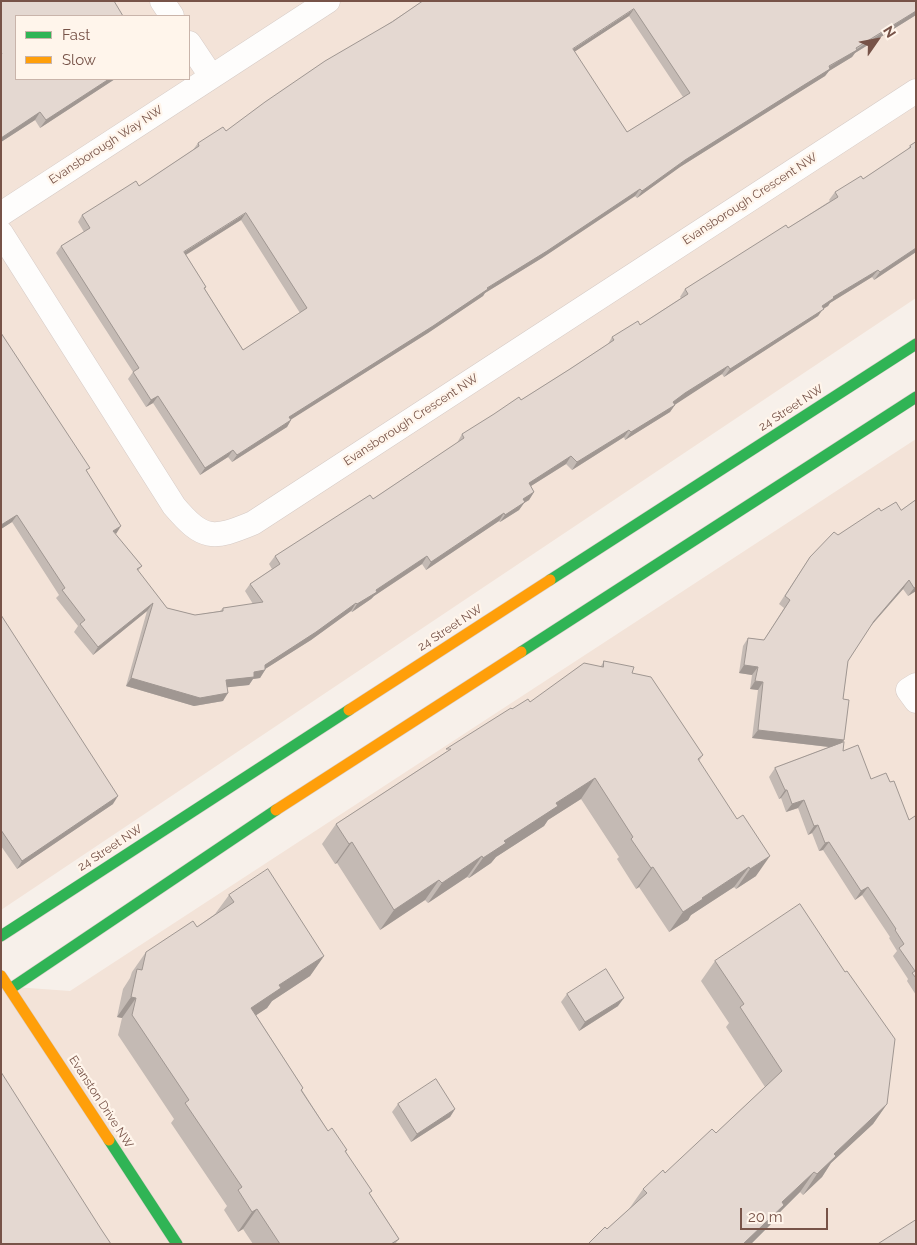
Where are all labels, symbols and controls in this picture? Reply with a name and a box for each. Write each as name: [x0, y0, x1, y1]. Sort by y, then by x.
legend: [15, 15, 190, 80]
north arrow: [852, 15, 902, 65]
text: N: [880, 23, 899, 41]
text: Fast: [62, 26, 90, 44]
text: Slow: [62, 51, 96, 69]
street label: Evansborough Way NW: [46, 103, 166, 187]
street label: Evansborough Crescent NW: [680, 150, 820, 248]
street label: Evansborough Crescent NW: [341, 371, 481, 469]
street label: 24 Street NW: [756, 382, 826, 434]
street label: 24 Street NW: [415, 602, 485, 654]
street label: 24 Street NW: [75, 822, 145, 874]
street label: Evanston Drive NW: [66, 1053, 136, 1151]
scale bar: [742, 1198, 830, 1230]
text: 20 m: [748, 1208, 783, 1226]

